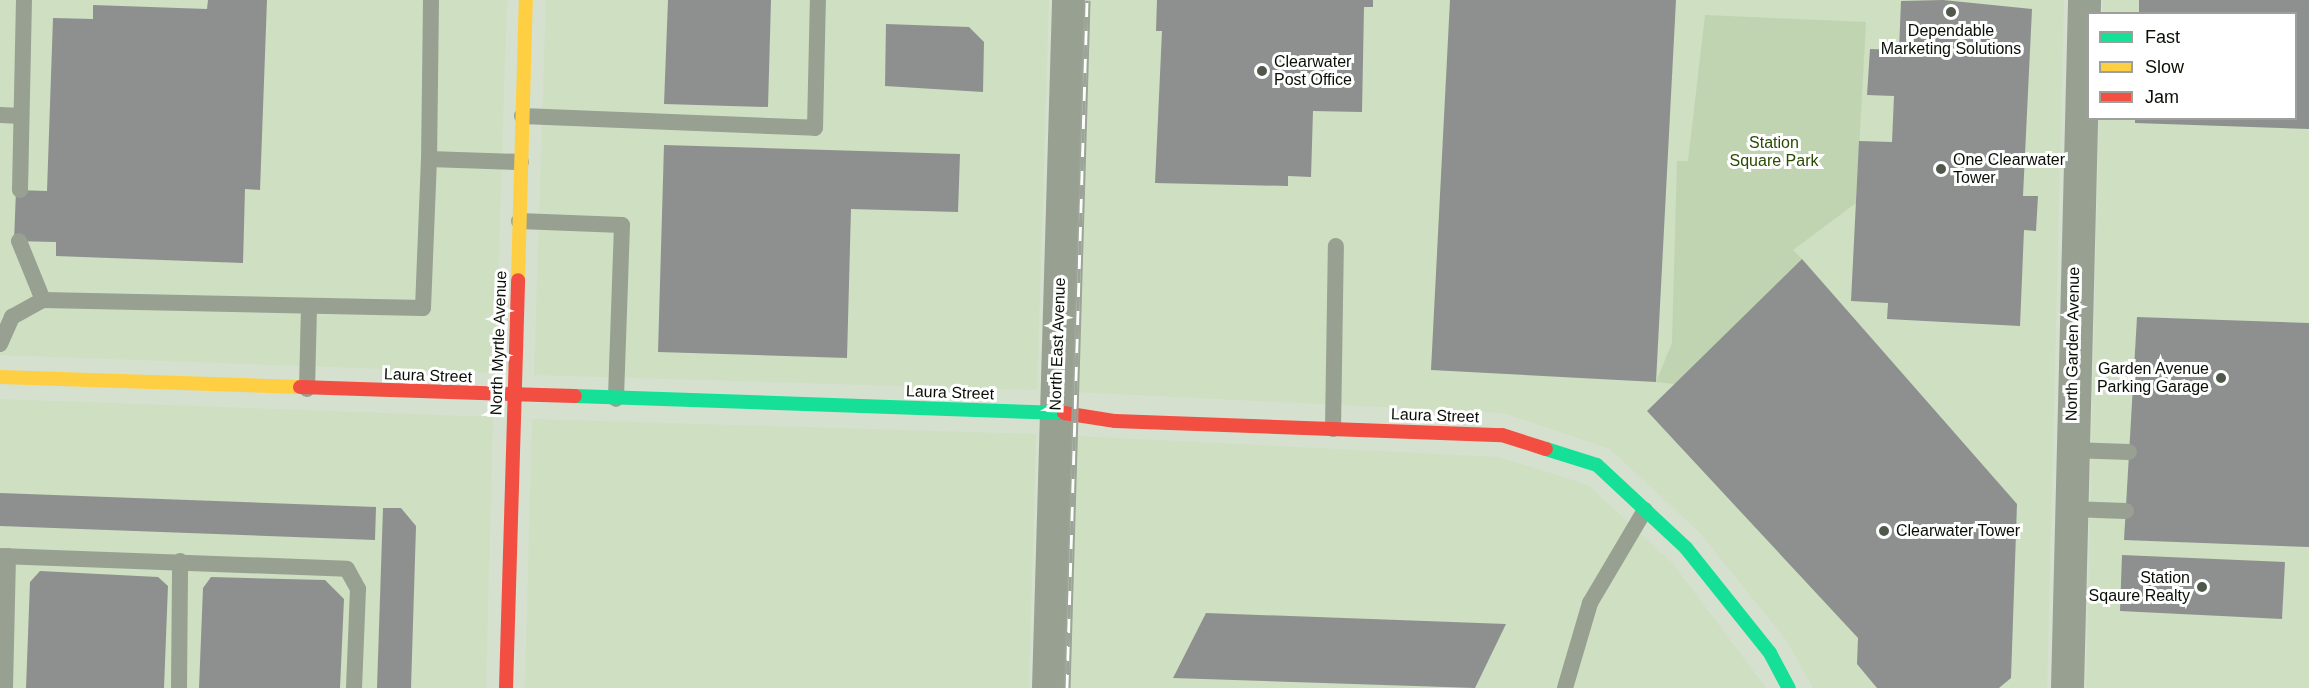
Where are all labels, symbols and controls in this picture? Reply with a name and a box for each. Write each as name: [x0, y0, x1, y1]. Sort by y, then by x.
marker: Dependable Marketing Solutions: [1944, 5, 1958, 19]
legend: [2087, 12, 2297, 120]
place label: Dependable Marketing Solutions: [1881, 21, 2021, 59]
text: Fast: [2145, 27, 2180, 47]
place label: Clearwater Post Office: [1274, 52, 1352, 90]
text: Slow: [2145, 57, 2184, 77]
marker: Clearwater Post Office: [1255, 64, 1269, 78]
text: Jam: [2145, 87, 2179, 107]
park label: Station Square Park: [1730, 133, 1818, 171]
place label: One Clearwater Tower: [1953, 150, 2065, 188]
marker: One Clearwater Tower: [1934, 162, 1948, 176]
street label: North Garden Avenue: [2062, 266, 2084, 422]
street label: North Myrtle Avenue: [487, 270, 511, 416]
street label: North East Avenue: [1046, 277, 1070, 411]
place label: Garden Avenue Parking Garage: [2097, 359, 2209, 397]
street label: Laura Street: [384, 365, 472, 387]
marker: Garden Avenue Parking Garage: [2214, 371, 2228, 385]
street label: Laura Street: [906, 382, 994, 404]
street label: Laura Street: [1391, 405, 1479, 427]
place label: Clearwater Tower: [1896, 521, 2020, 541]
marker: Clearwater Tower: [1877, 524, 1891, 538]
place label: Station Sqaure Realty: [2089, 568, 2190, 606]
marker: Station Sqaure Realty: [2195, 580, 2209, 594]

